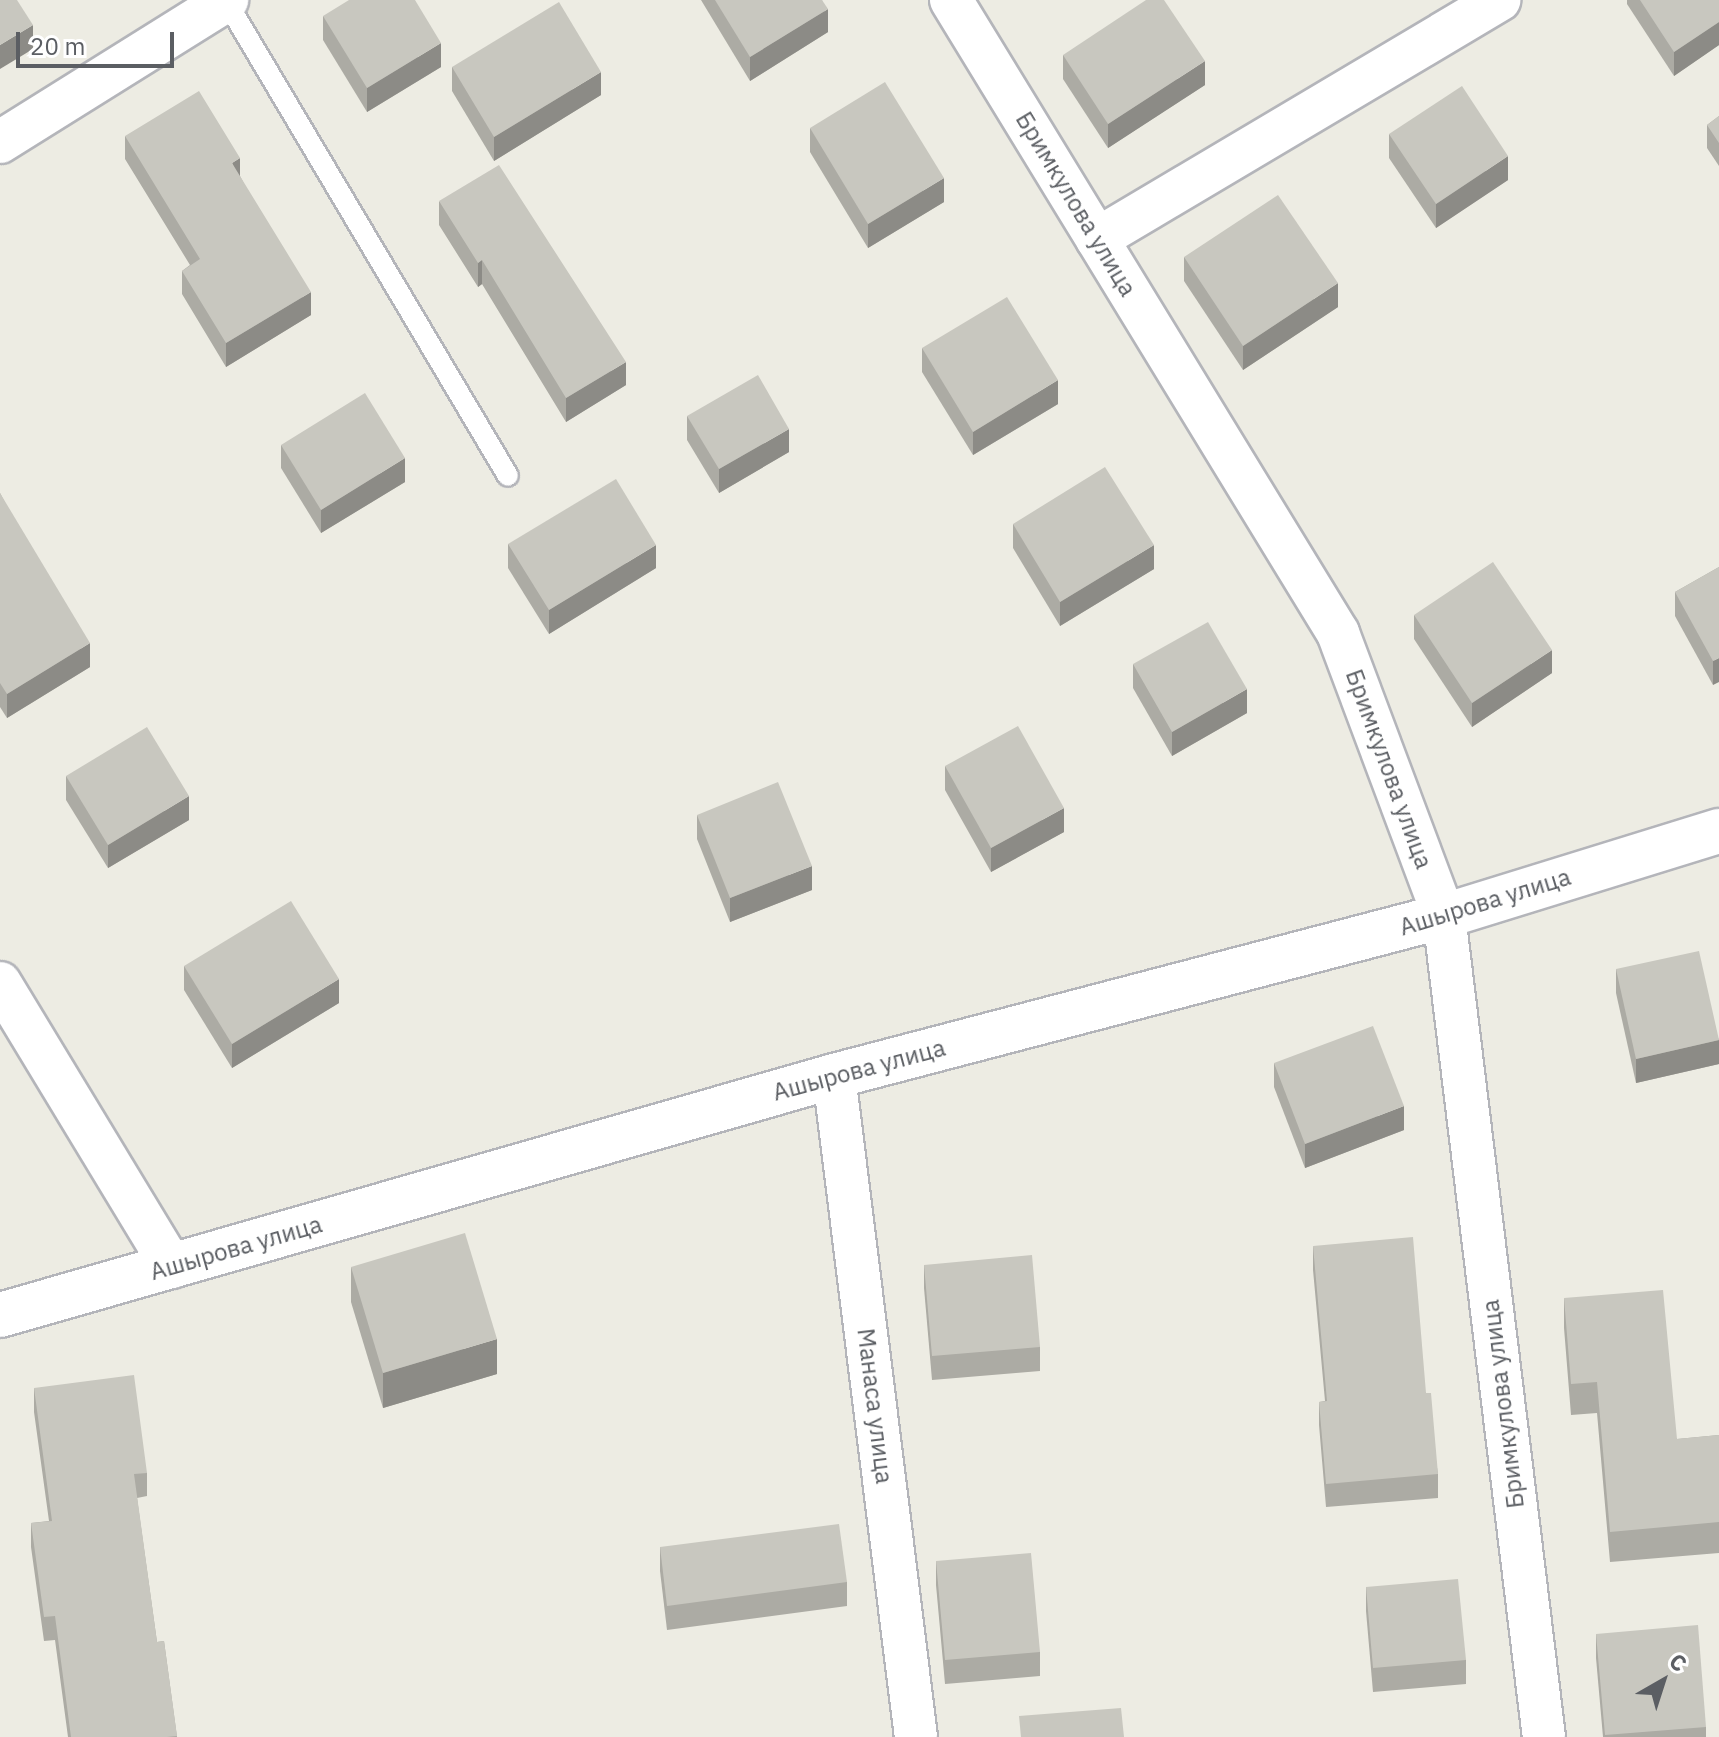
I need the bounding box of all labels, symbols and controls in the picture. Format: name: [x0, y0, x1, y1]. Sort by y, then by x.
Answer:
scale bar: [20, 16, 178, 66]
text: 20 m: [30, 30, 85, 62]
street label: Бримкулова улица: [1010, 107, 1142, 301]
street label: Бримкулова улица: [1340, 665, 1438, 873]
street label: Ашырова улица: [1396, 862, 1574, 942]
street label: Ашырова улица: [770, 1033, 948, 1107]
street label: Ашырова улица: [147, 1210, 325, 1286]
street label: Бримкулова улица: [1476, 1298, 1530, 1510]
street label: Манаса улица: [851, 1327, 899, 1485]
north arrow: [1623, 1641, 1703, 1721]
text: С: [1664, 1646, 1693, 1678]

